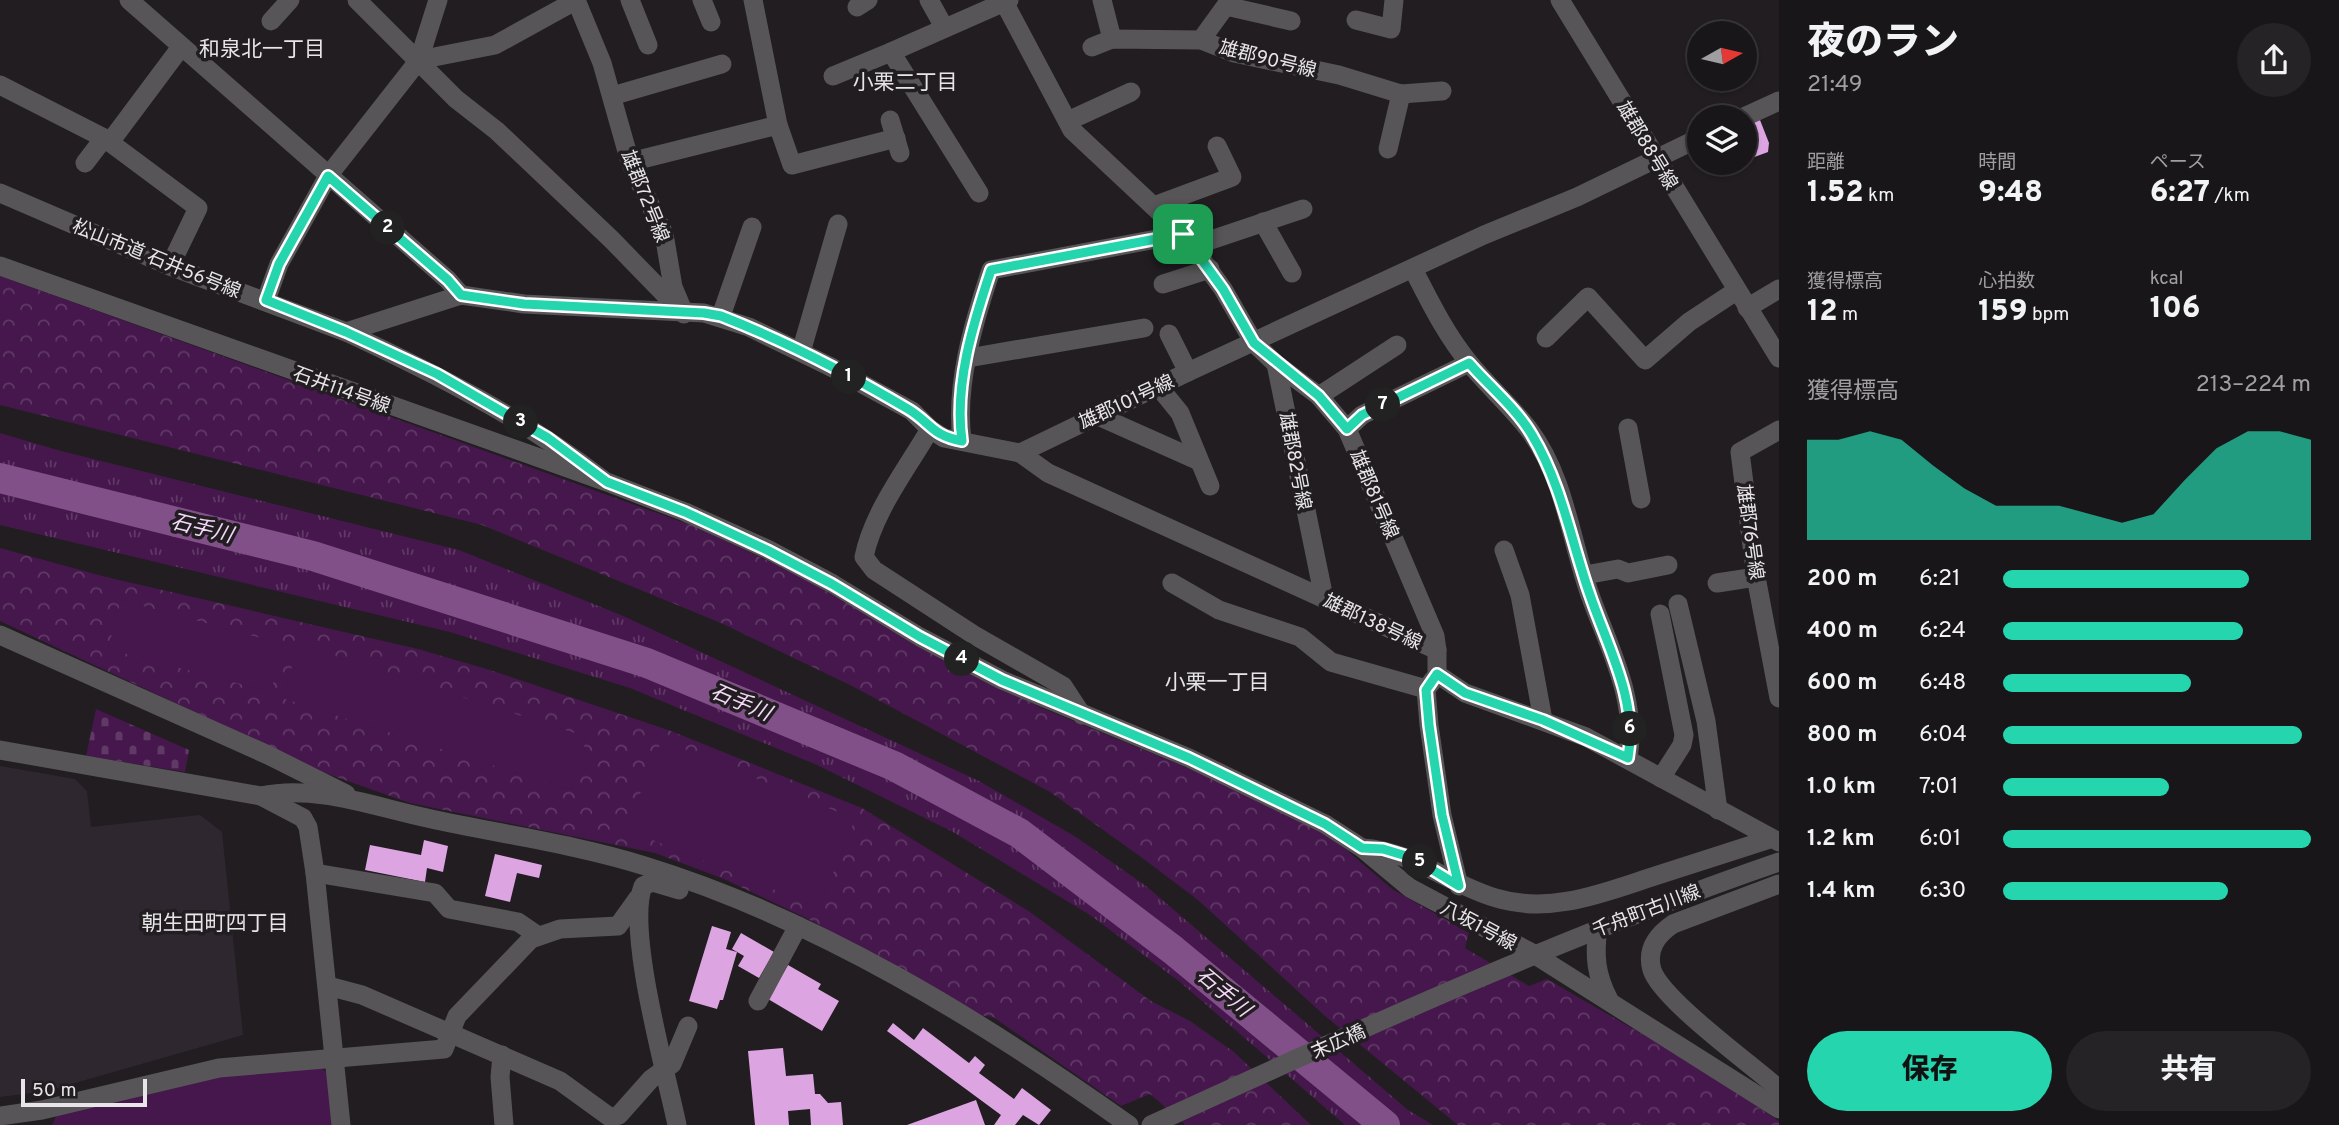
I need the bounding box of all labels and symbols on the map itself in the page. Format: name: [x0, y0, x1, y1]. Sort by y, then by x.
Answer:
north arrow: [1687, 21, 1757, 91]
street label: 雄郡90号線: [1216, 36, 1319, 84]
district label: 和泉北一丁目: [199, 37, 325, 64]
district label: 小栗二丁目: [853, 70, 958, 97]
street label: 雄郡88号線: [1610, 97, 1682, 195]
street label: 雄郡72号線: [615, 147, 673, 246]
pin: [1153, 204, 1213, 264]
pin: 2: [370, 210, 406, 246]
street label: 松山市道 石井56号線: [68, 215, 244, 305]
pin: 1: [832, 360, 866, 394]
street label: 石井114号線: [289, 362, 393, 420]
street label: 雄郡101号線: [1075, 370, 1178, 435]
pin: 7: [1366, 388, 1400, 422]
pin: 3: [504, 404, 538, 440]
street label: 雄郡82号線: [1273, 411, 1315, 512]
street label: 雄郡81号線: [1344, 447, 1403, 543]
street label: 雄郡76号線: [1730, 483, 1768, 582]
water label: 石手川: [168, 509, 237, 551]
street label: 雄郡138号線: [1319, 590, 1425, 656]
pin: 4: [944, 642, 979, 676]
district label: 小栗一丁目: [1165, 670, 1270, 697]
water label: 石手川: [706, 679, 777, 729]
pin: 6: [1612, 712, 1648, 746]
pin: 5: [1402, 844, 1438, 880]
street label: 千舟町古川線: [1589, 880, 1704, 943]
street label: 八坂1号線: [1436, 897, 1520, 957]
district label: 朝生田町四丁目: [142, 911, 289, 938]
water label: 石手川: [1190, 963, 1257, 1025]
street label: 末広橋: [1308, 1020, 1370, 1065]
scale bar: [21, 1076, 147, 1108]

